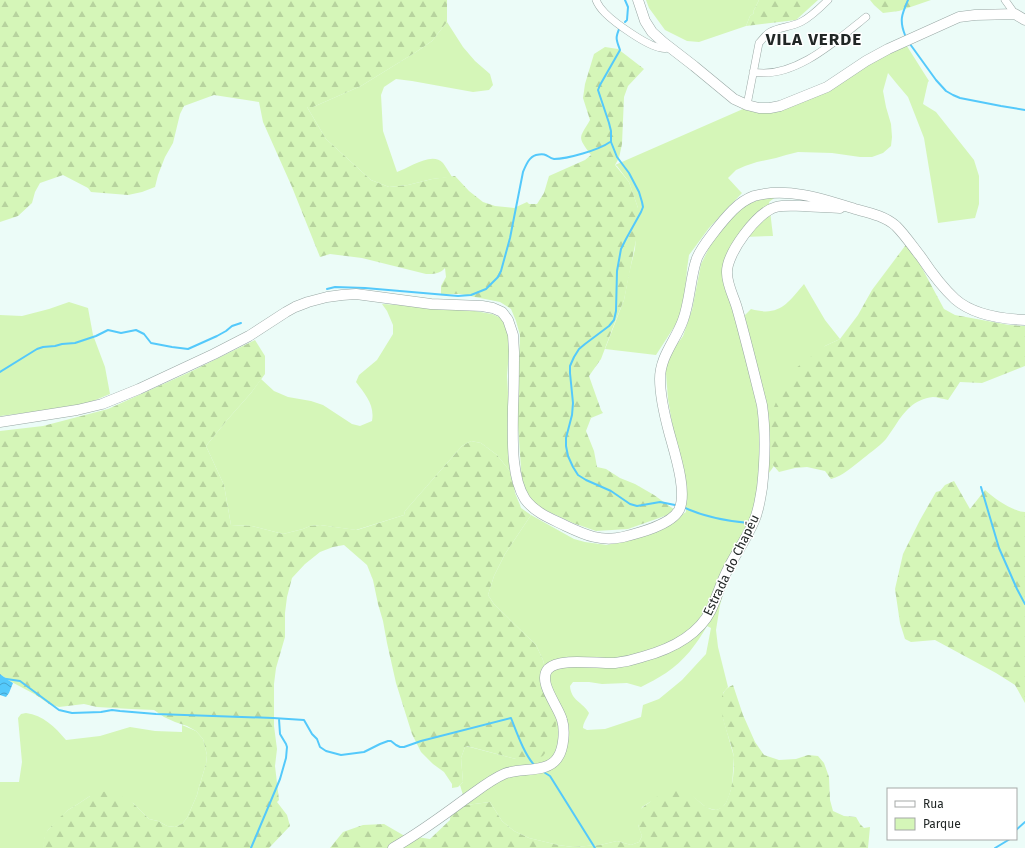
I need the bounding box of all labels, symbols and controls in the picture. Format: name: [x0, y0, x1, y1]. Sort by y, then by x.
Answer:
district label: VILA VERDE: [765, 29, 862, 50]
street label: Estrada do Chapéu: [700, 512, 762, 618]
legend: [887, 788, 1017, 840]
text: Rua: [923, 797, 944, 811]
text: Parque: [923, 817, 961, 831]

